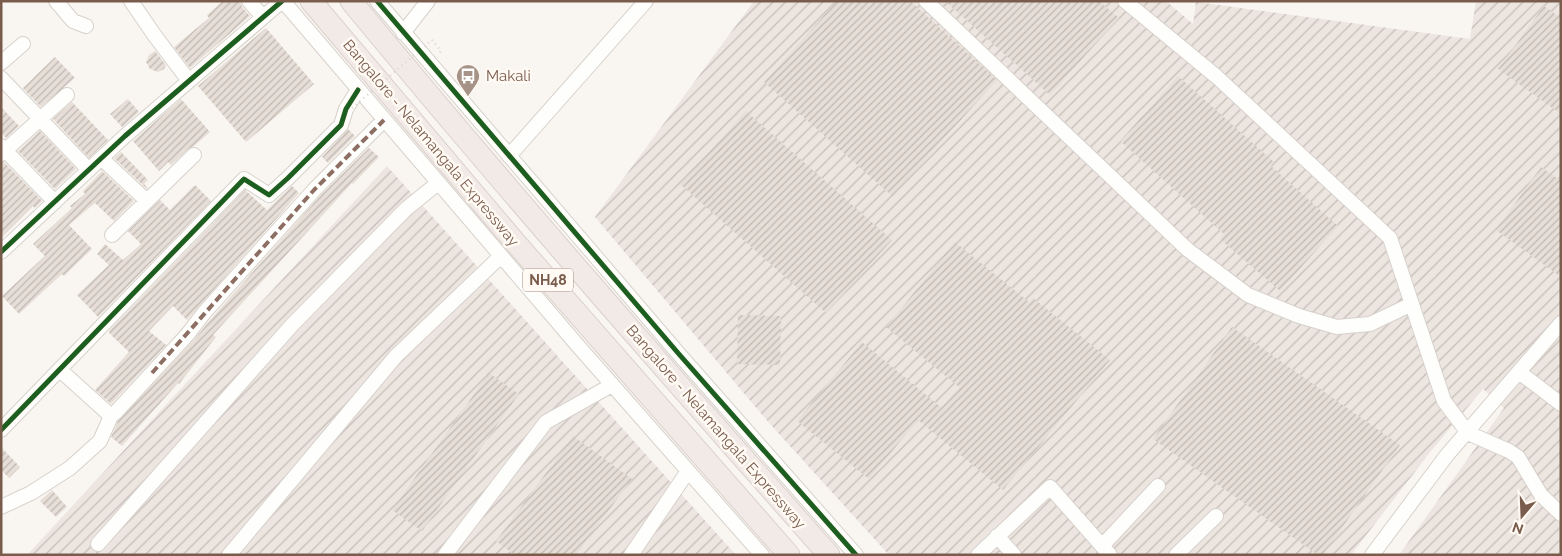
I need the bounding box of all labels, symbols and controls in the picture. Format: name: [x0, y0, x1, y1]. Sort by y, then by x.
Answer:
street label: Bangalore - Nelamangala Expressway: [339, 36, 523, 250]
bus stop icon: Makali: [455, 63, 481, 97]
place label: Makali: [486, 67, 531, 85]
road number: NH48: [523, 268, 573, 292]
street label: Bangalore - Nelamangala Expressway: [623, 321, 809, 533]
north arrow: [1497, 491, 1547, 541]
text: N: [1510, 519, 1525, 538]

